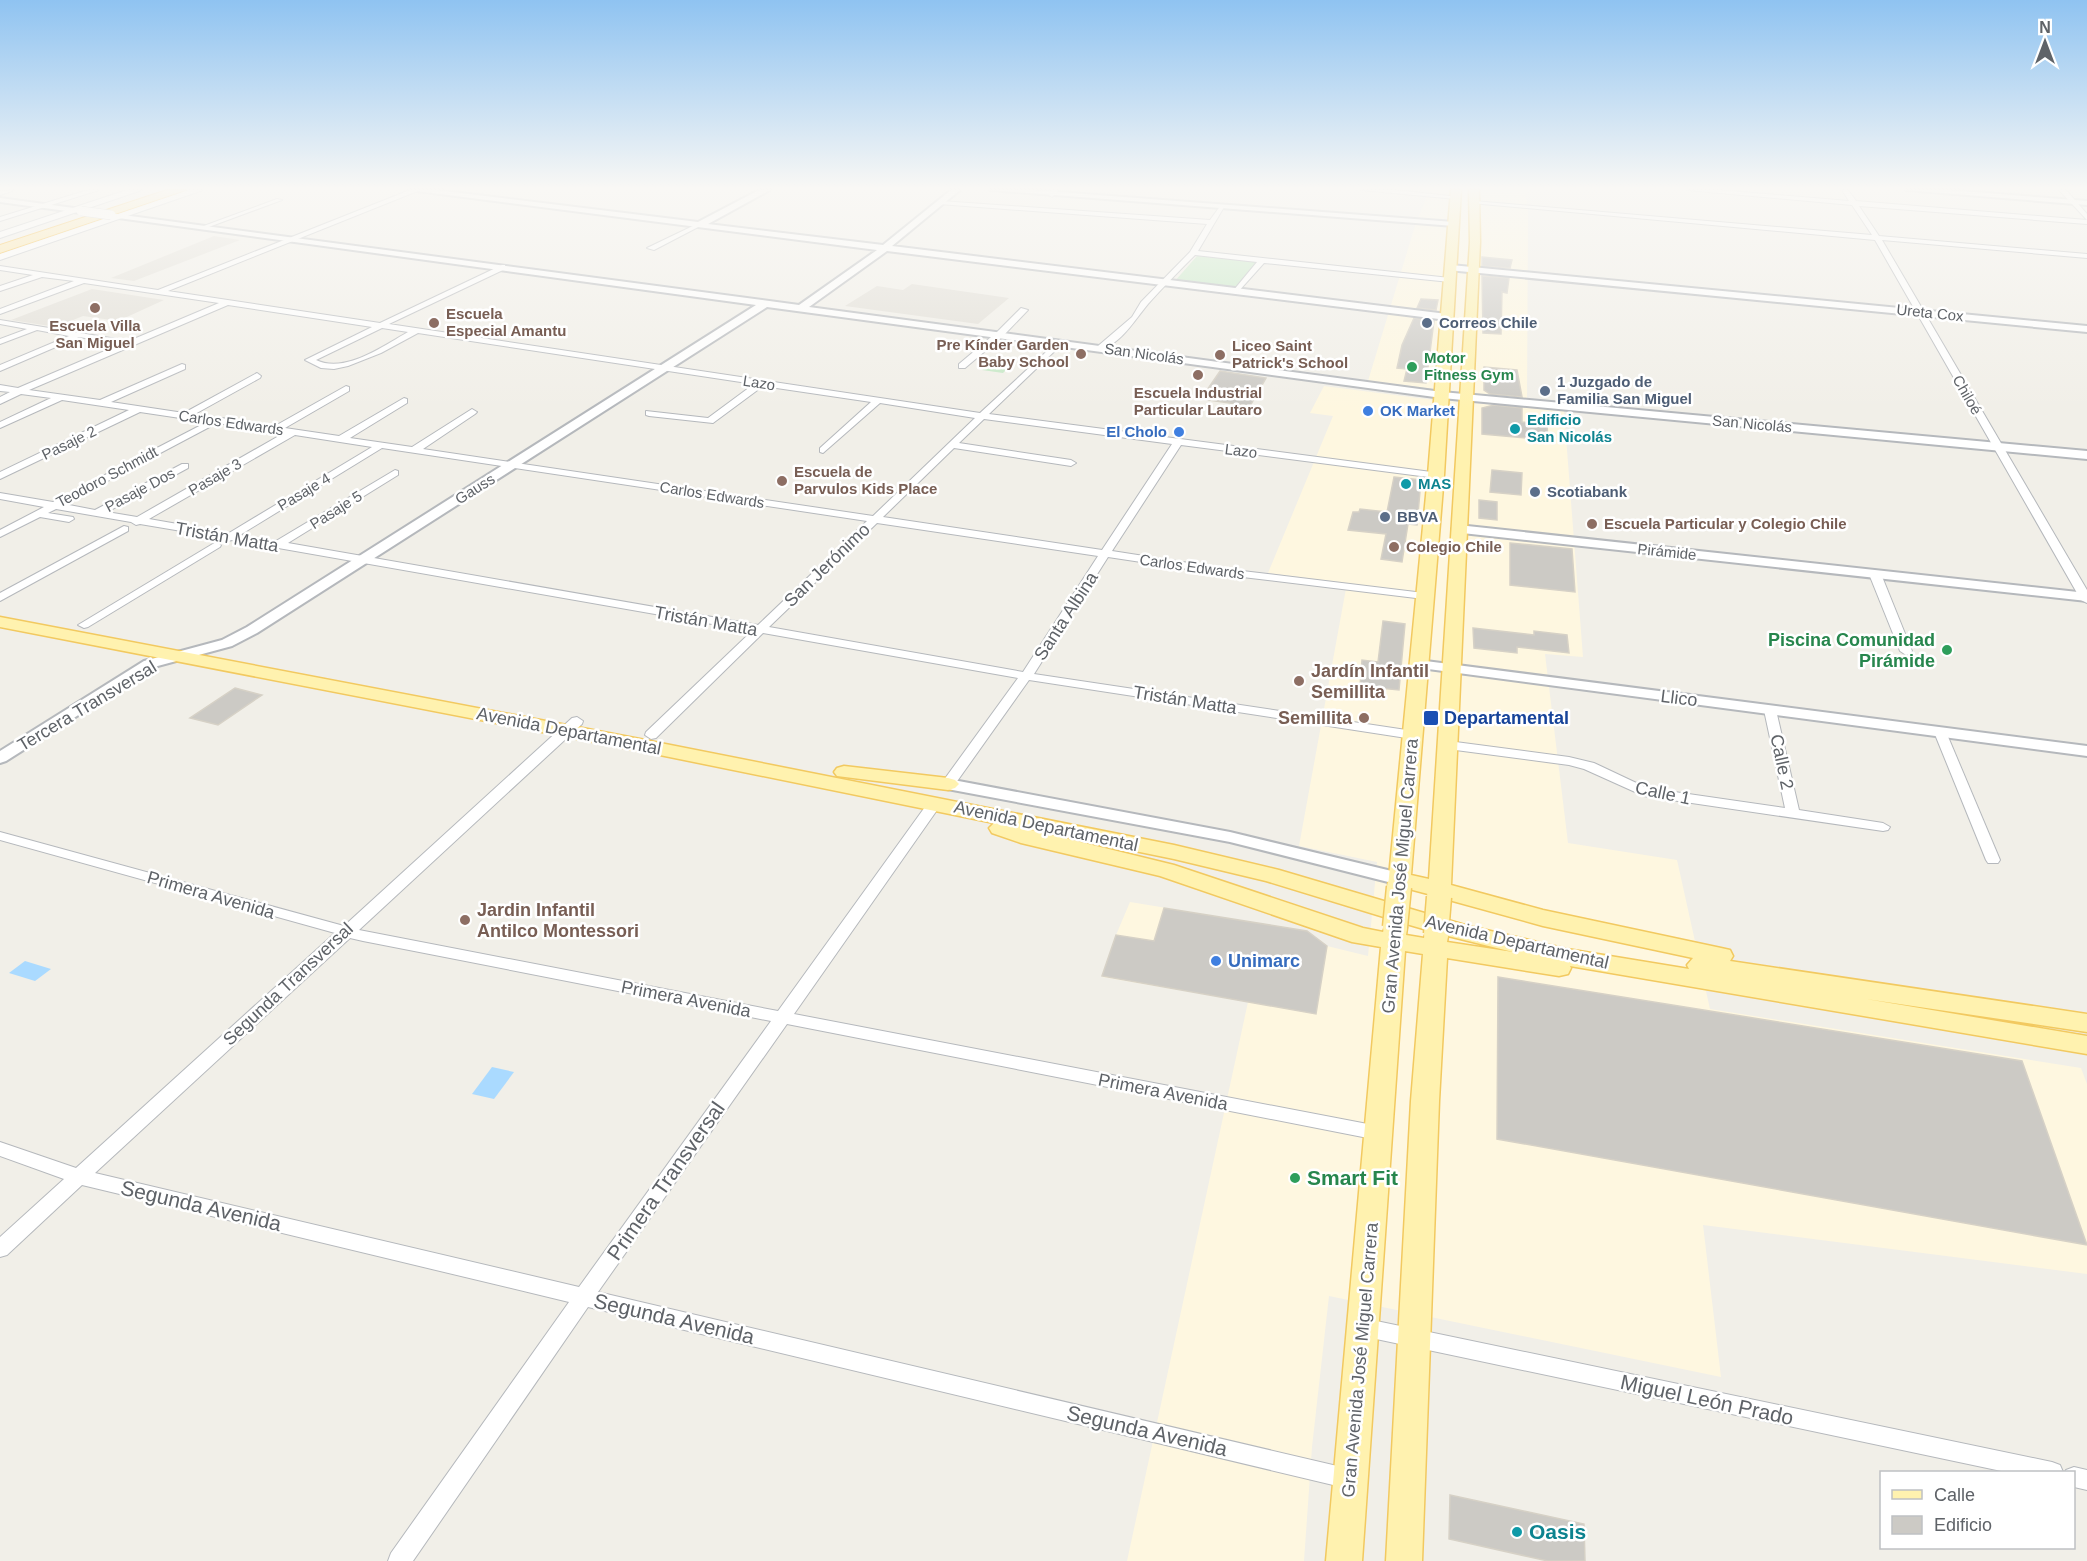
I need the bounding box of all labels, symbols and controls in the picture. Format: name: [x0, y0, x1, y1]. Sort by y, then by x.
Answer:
north arrow: [2015, 12, 2075, 72]
text: N: [2039, 19, 2051, 36]
marker: Escuela Villa San Miguel: [88, 301, 102, 315]
street label: Ureta Cox: [1896, 301, 1965, 325]
place label: Escuela Especial Amantu: [446, 305, 566, 339]
place label: Correos Chile: [1439, 314, 1537, 331]
marker: Escuela Especial Amantu: [427, 316, 441, 330]
marker: Correos Chile: [1420, 316, 1434, 330]
place label: Escuela Villa San Miguel: [49, 317, 141, 351]
place label: Pre Kínder Garden Baby School: [936, 336, 1069, 370]
place label: Liceo Saint Patrick's School: [1232, 337, 1348, 371]
street label: San Nicolás: [1103, 340, 1185, 367]
marker: Pre Kínder Garden Baby School: [1074, 347, 1088, 361]
marker: Liceo Saint Patrick's School: [1213, 348, 1227, 362]
place label: Motor Fitness Gym: [1424, 349, 1514, 383]
marker: Motor Fitness Gym: [1405, 360, 1419, 374]
marker: Escuela Industrial Particular Lautaro: [1191, 368, 1205, 382]
street label: Lazo: [742, 372, 776, 393]
street label: Chiloé: [1949, 372, 1985, 417]
place label: 1 Juzgado de Familia San Miguel: [1557, 373, 1692, 407]
place label: Escuela Industrial Particular Lautaro: [1134, 384, 1262, 418]
marker: 1 Juzgado de Familia San Miguel: [1538, 384, 1552, 398]
place label: OK Market: [1380, 402, 1455, 419]
marker: OK Market: [1361, 404, 1375, 418]
street label: Carlos Edwards: [177, 407, 285, 438]
place label: Edificio San Nicolás: [1527, 411, 1612, 445]
street label: San Nicolás: [1711, 412, 1793, 435]
street label: Pasaje 2: [39, 422, 99, 463]
marker: Edificio San Nicolás: [1508, 422, 1522, 436]
place label: El Cholo: [1106, 423, 1167, 440]
marker: El Cholo: [1172, 425, 1186, 439]
street label: Lazo: [1224, 440, 1258, 461]
street label: Teodoro Schmidt: [53, 442, 161, 510]
street label: Pasaje 3: [185, 455, 244, 499]
place label: Escuela de Parvulos Kids Place: [794, 463, 937, 497]
street label: Pasaje Dos: [102, 464, 178, 515]
street label: Pasaje 4: [274, 469, 333, 514]
street label: Gauss: [452, 470, 498, 507]
marker: Escuela de Parvulos Kids Place: [775, 474, 789, 488]
place label: MAS: [1418, 475, 1451, 492]
marker: MAS: [1399, 477, 1413, 491]
street label: Carlos Edwards: [658, 478, 766, 511]
place label: Scotiabank: [1547, 483, 1628, 500]
marker: Scotiabank: [1528, 485, 1542, 499]
street label: Pasaje 5: [306, 487, 365, 532]
place label: BBVA: [1397, 508, 1439, 525]
marker: BBVA: [1378, 510, 1392, 524]
place label: Escuela Particular y Colegio Chile: [1604, 515, 1847, 532]
marker: Escuela Particular y Colegio Chile: [1585, 517, 1599, 531]
street label: Tristán Matta: [174, 518, 281, 556]
street label: San Jerónimo: [780, 519, 874, 611]
place label: Colegio Chile: [1406, 538, 1502, 555]
marker: Colegio Chile: [1387, 540, 1401, 554]
street label: Pirámide: [1637, 540, 1697, 563]
street label: Carlos Edwards: [1138, 551, 1246, 582]
street label: Santa Albina: [1030, 567, 1102, 664]
street label: Tristán Matta: [653, 602, 760, 640]
place label: Piscina Comunidad Pirámide: [1768, 630, 1935, 671]
marker: Piscina Comunidad Pirámide: [1940, 643, 1954, 657]
street label: Tercera Transversal: [14, 657, 160, 755]
place label: Jardín Infantil Semillita: [1311, 661, 1429, 702]
marker: Jardín Infantil Semillita: [1292, 674, 1306, 688]
street label: Tristán Matta: [1132, 682, 1239, 718]
street label: Llico: [1659, 686, 1699, 710]
street label: Avenida Departamental: [475, 703, 663, 759]
place label: Semillita: [1278, 708, 1353, 728]
place label: Departamental: [1444, 708, 1569, 728]
marker: Departamental: [1422, 709, 1440, 727]
marker: Semillita: [1357, 711, 1371, 725]
street label: Calle 2: [1766, 733, 1798, 791]
street label: Gran Avenida José Miguel Carrera: [1378, 737, 1422, 1014]
street label: Calle 1: [1634, 777, 1692, 809]
street label: Avenida Departamental: [952, 797, 1140, 855]
street label: Primera Avenida: [145, 867, 278, 923]
place label: Jardin Infantil Antilco Montessori: [477, 900, 639, 941]
street label: Avenida Departamental: [1423, 911, 1611, 973]
marker: Jardin Infantil Antilco Montessori: [458, 913, 472, 927]
street label: Segunda Transversal: [219, 919, 357, 1049]
place label: Unimarc: [1228, 951, 1300, 971]
marker: Unimarc: [1209, 954, 1223, 968]
street label: Primera Avenida: [619, 977, 754, 1022]
street label: Primera Avenida: [1096, 1070, 1231, 1115]
street label: Primera Transversal: [602, 1097, 729, 1264]
place label: Smart Fit: [1307, 1166, 1398, 1189]
marker: Smart Fit: [1288, 1171, 1302, 1185]
street label: Segunda Avenida: [118, 1176, 284, 1235]
street label: Gran Avenida José Miguel Carrera: [1338, 1221, 1382, 1498]
street label: Segunda Avenida: [591, 1289, 757, 1348]
street label: Miguel León Prado: [1618, 1370, 1796, 1429]
street label: Segunda Avenida: [1064, 1401, 1230, 1460]
legend: [1880, 1471, 2075, 1549]
text: Calle: [1934, 1485, 1975, 1505]
text: Edificio: [1934, 1515, 1992, 1535]
place label: Oasis: [1529, 1520, 1586, 1543]
marker: Oasis: [1510, 1525, 1524, 1539]

